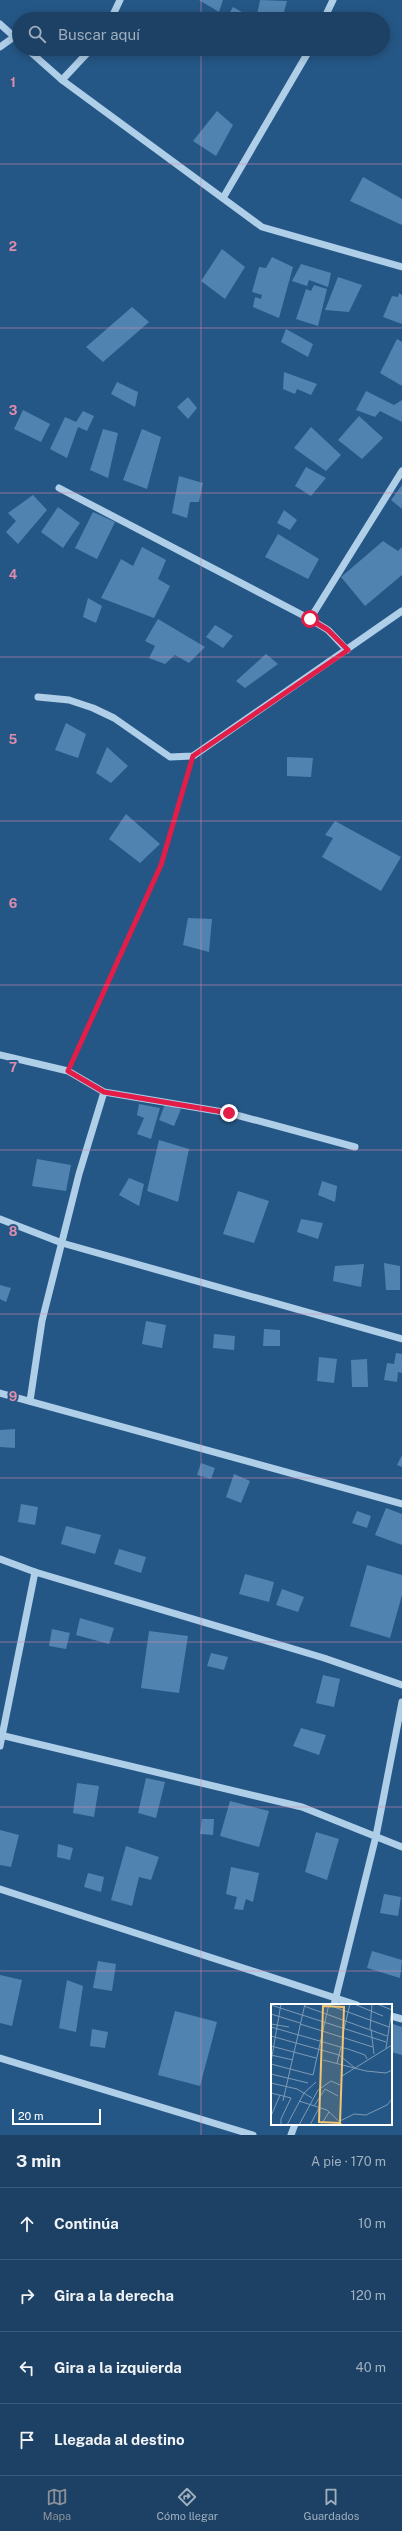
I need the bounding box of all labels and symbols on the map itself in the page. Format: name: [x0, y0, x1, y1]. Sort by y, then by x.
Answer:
text: 1: [10, 75, 16, 90]
text: 2: [9, 239, 17, 254]
text: 3: [9, 403, 18, 418]
text: 4: [9, 567, 18, 582]
route start: [301, 610, 319, 628]
text: 5: [9, 732, 18, 747]
text: 6: [9, 896, 18, 911]
text: 7: [9, 1060, 17, 1075]
route end: [220, 1104, 238, 1122]
text: 8: [9, 1224, 18, 1239]
text: 9: [9, 1389, 17, 1404]
inset map: [271, 2004, 392, 2125]
scale bar: [12, 2107, 101, 2126]

